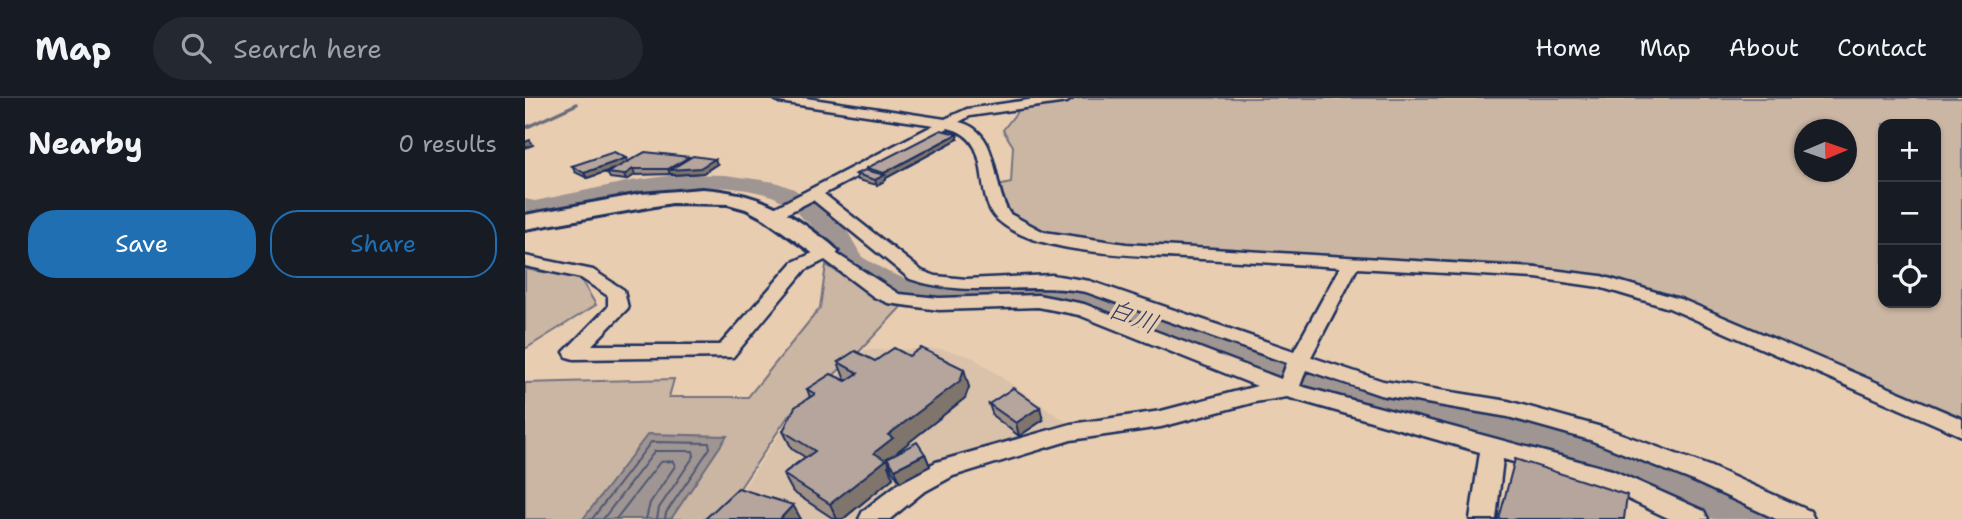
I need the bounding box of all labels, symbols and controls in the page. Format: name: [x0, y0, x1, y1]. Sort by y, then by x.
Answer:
search box: [153, 17, 643, 80]
text: Map: [35, 26, 111, 71]
icon: search: [177, 29, 215, 67]
text: Search here: [233, 31, 382, 66]
text: Home: [1535, 32, 1601, 64]
text: Map: [1639, 32, 1691, 64]
text: About: [1729, 32, 1799, 64]
text: Contact: [1837, 32, 1927, 64]
north arrow: [1794, 119, 1857, 182]
map controls: [1878, 119, 1941, 308]
button: +: [1878, 119, 1941, 182]
text: Nearby: [28, 123, 143, 164]
text: 0 results: [398, 129, 497, 159]
button: −: [1878, 182, 1941, 245]
button: Save: [28, 210, 256, 278]
button: Share: [270, 210, 497, 278]
button: locate: [1878, 245, 1941, 308]
water label: 白川: [1103, 290, 1164, 341]

